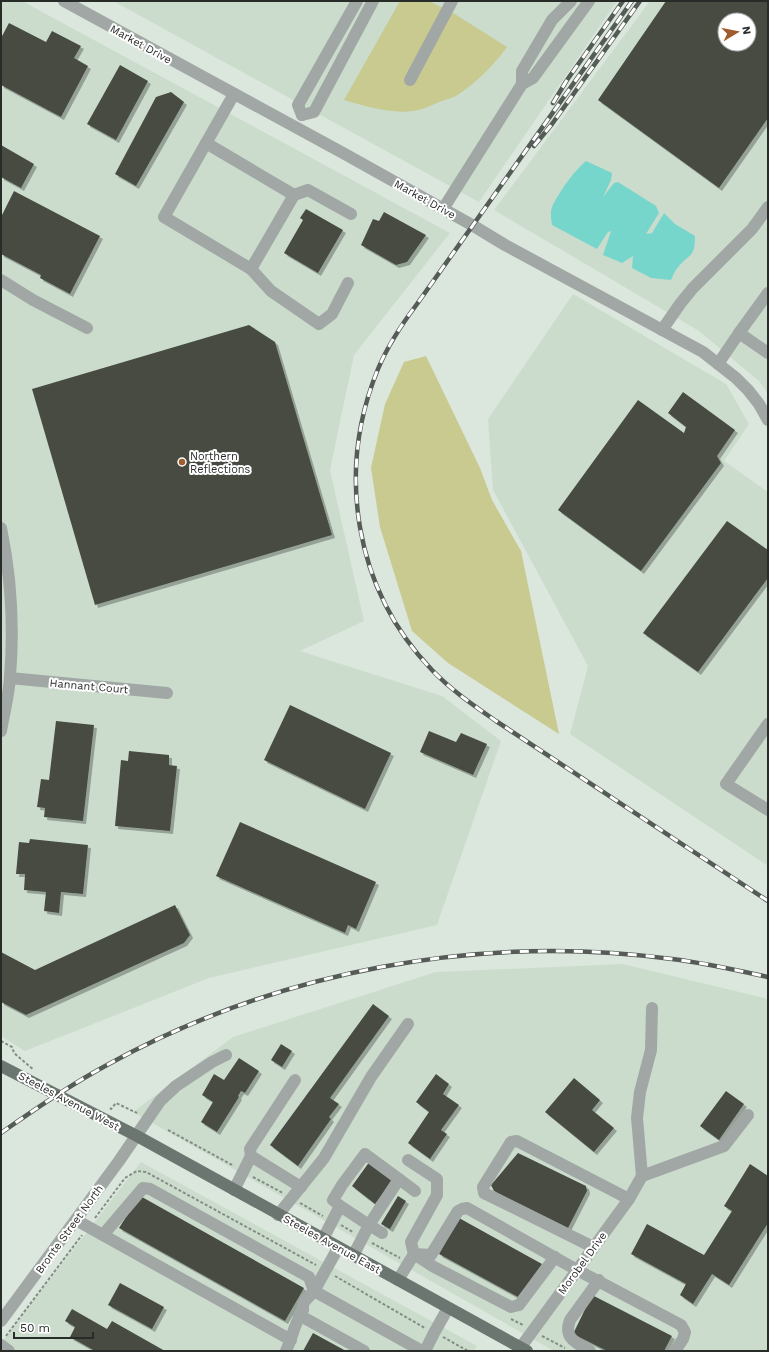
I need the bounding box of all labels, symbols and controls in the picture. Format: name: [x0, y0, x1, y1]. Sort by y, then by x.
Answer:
north arrow: [717, 12, 757, 52]
street label: Market Drive: [108, 22, 174, 67]
text: N: [739, 25, 753, 35]
street label: Market Drive: [392, 177, 458, 222]
place label: Northern Reflections: [190, 450, 251, 476]
marker: Northern Reflections: [177, 457, 187, 467]
street label: Hannant Court: [49, 677, 129, 696]
street label: Steeles Avenue West: [16, 1069, 122, 1134]
street label: Bronte Street North: [33, 1182, 106, 1276]
street label: Steeles Avenue East: [281, 1212, 383, 1277]
street label: Morobel Drive: [555, 1229, 609, 1297]
scale bar: [14, 1314, 93, 1340]
text: 50 m: [20, 1321, 50, 1335]

